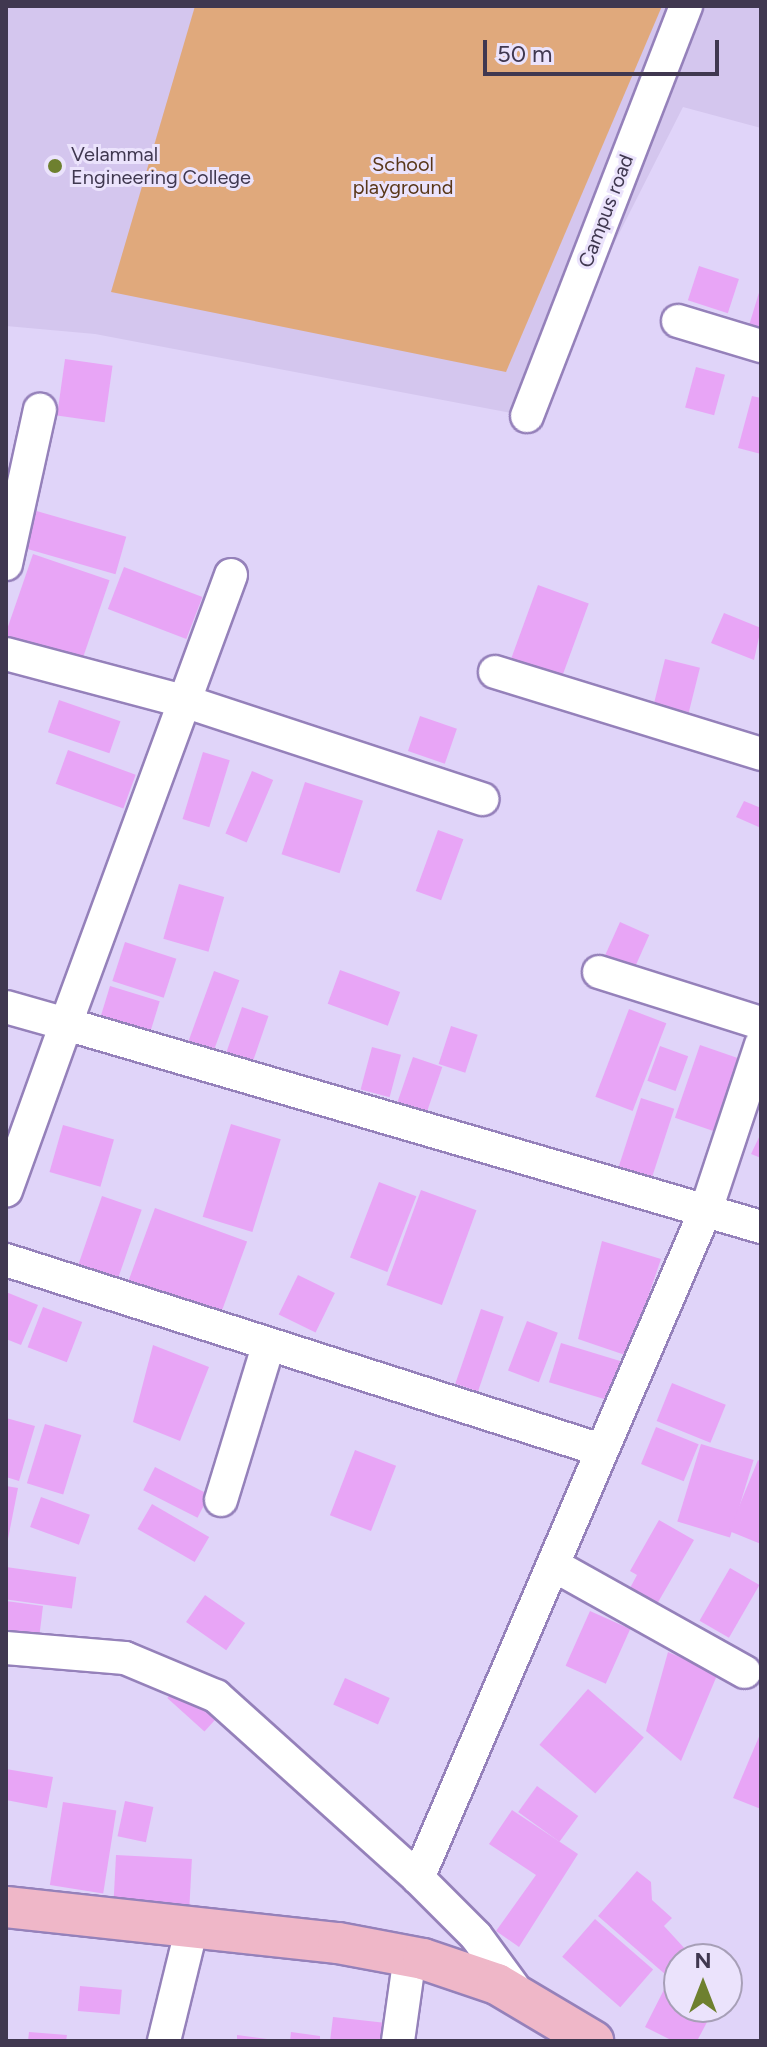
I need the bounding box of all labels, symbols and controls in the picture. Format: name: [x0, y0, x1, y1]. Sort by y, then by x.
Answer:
scale bar: [487, 24, 723, 74]
text: 50 m: [497, 39, 553, 68]
place label: Velammal Engineering College: [71, 142, 251, 189]
street label: Campus road: [573, 151, 639, 271]
park label: School playground: [353, 153, 453, 200]
marker: Velammal Engineering College: [46, 157, 64, 175]
north arrow: [663, 1943, 743, 2023]
text: N: [694, 1947, 712, 1974]

